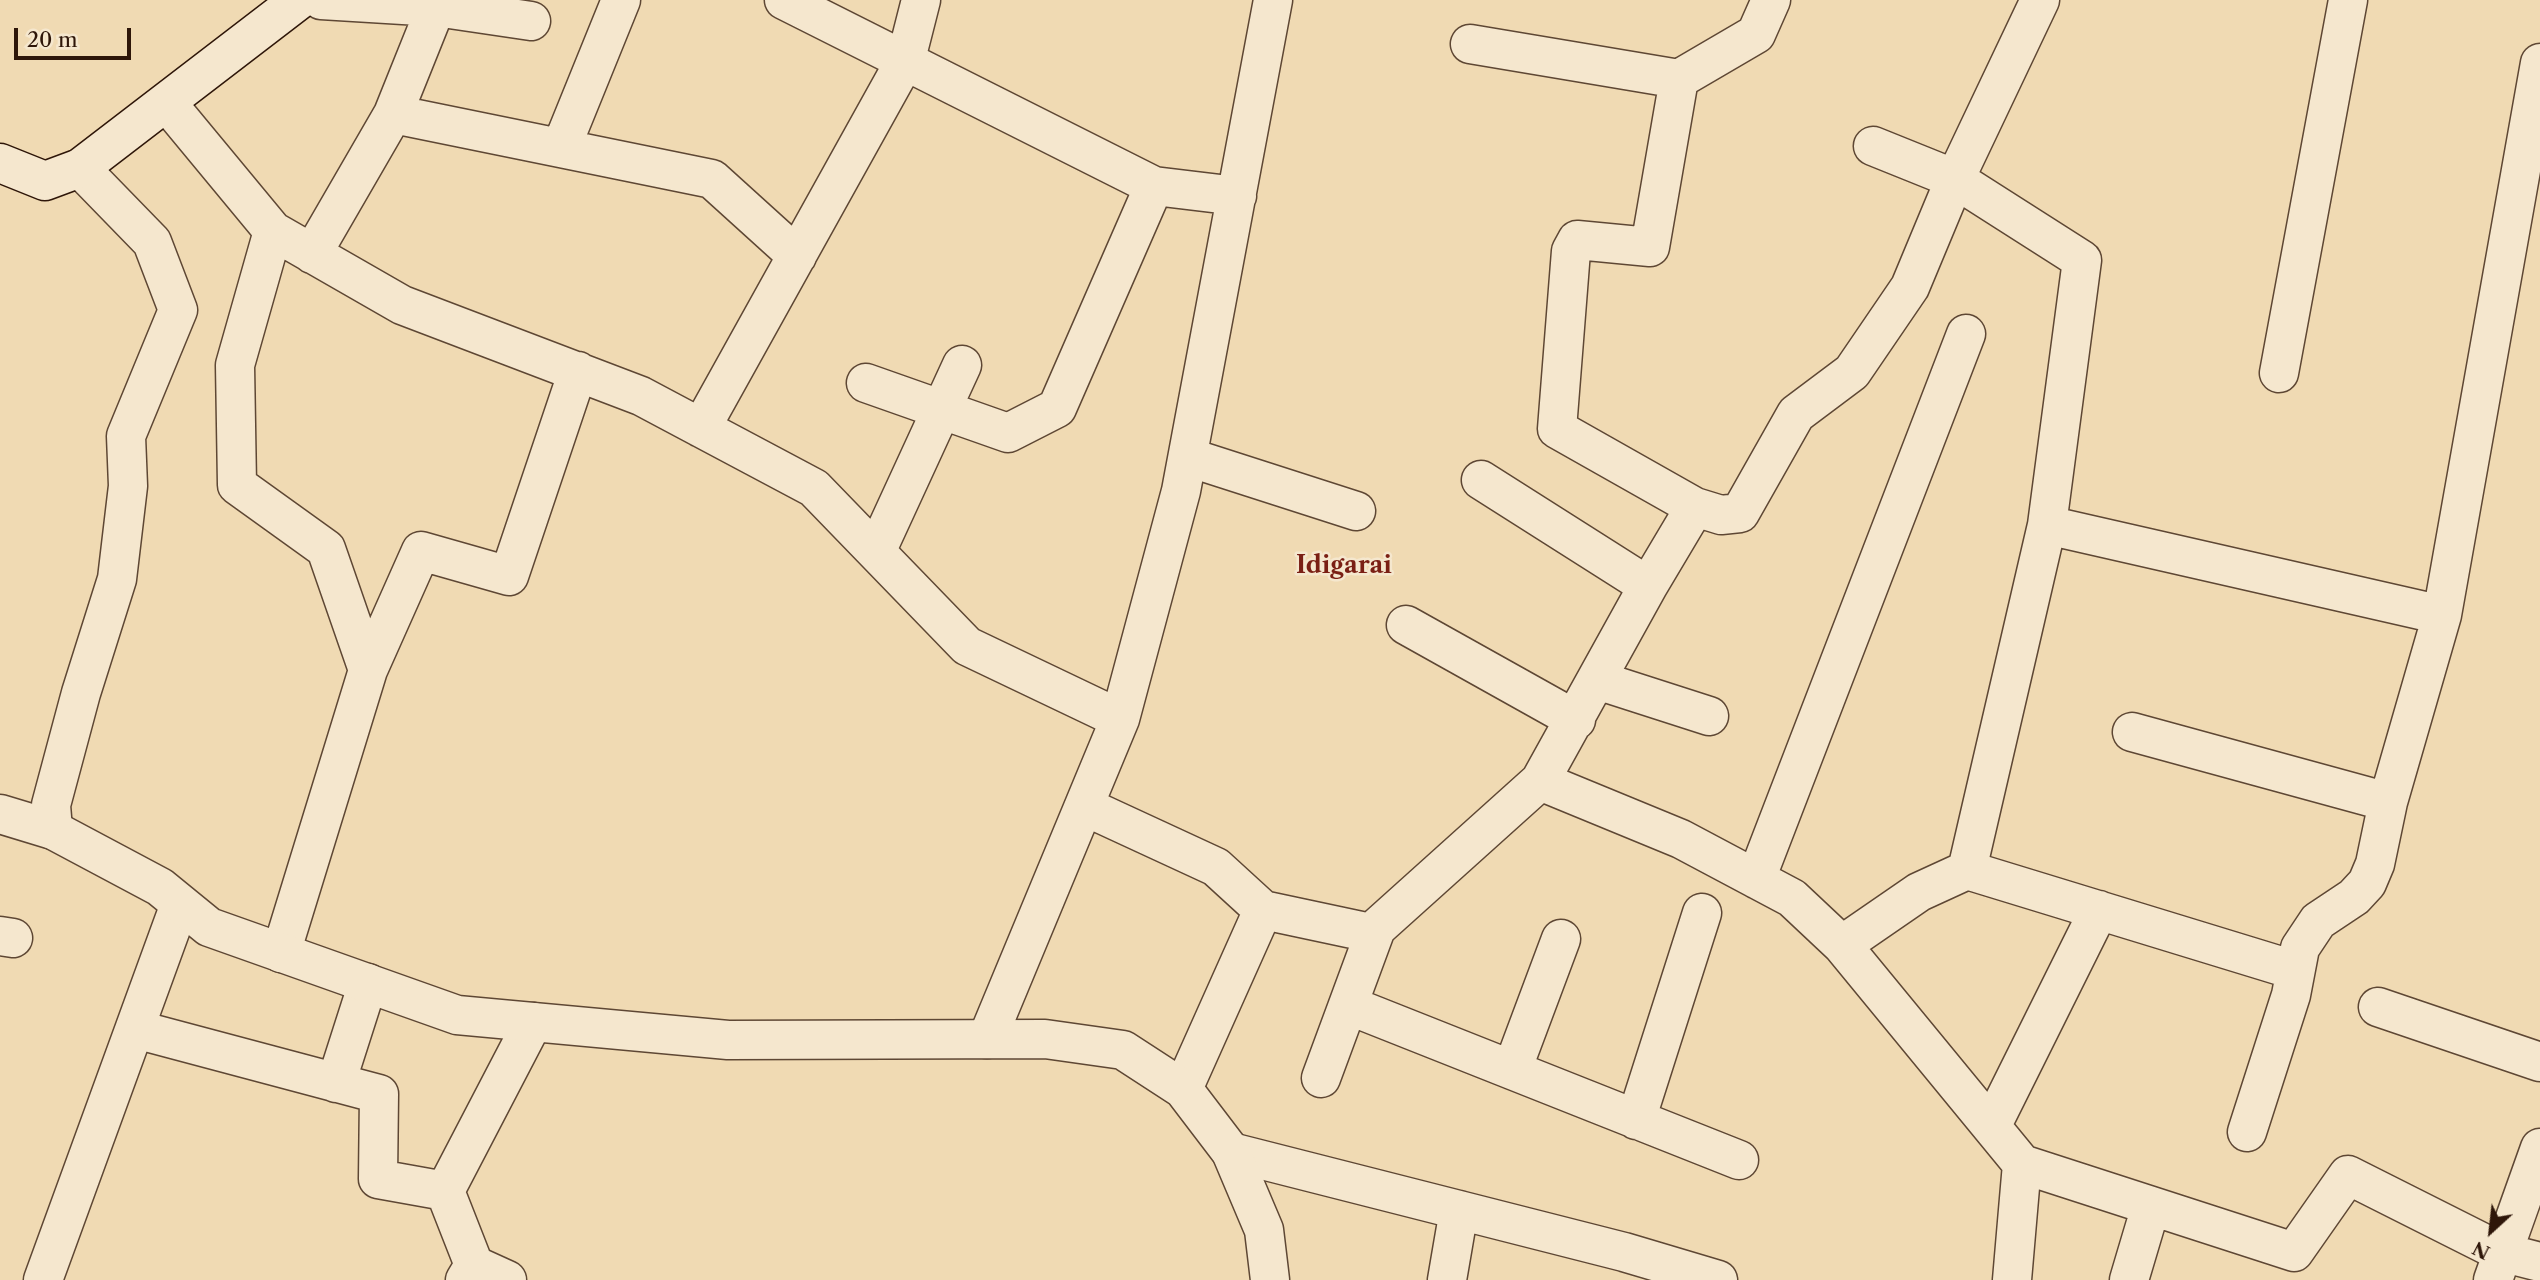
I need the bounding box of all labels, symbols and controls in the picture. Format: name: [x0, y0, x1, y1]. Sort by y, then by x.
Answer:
scale bar: [18, 14, 135, 58]
text: 20 m: [27, 27, 78, 52]
district label: Idigarai: [1296, 552, 1392, 580]
north arrow: [2456, 1196, 2526, 1266]
text: N: [2469, 1236, 2494, 1264]

